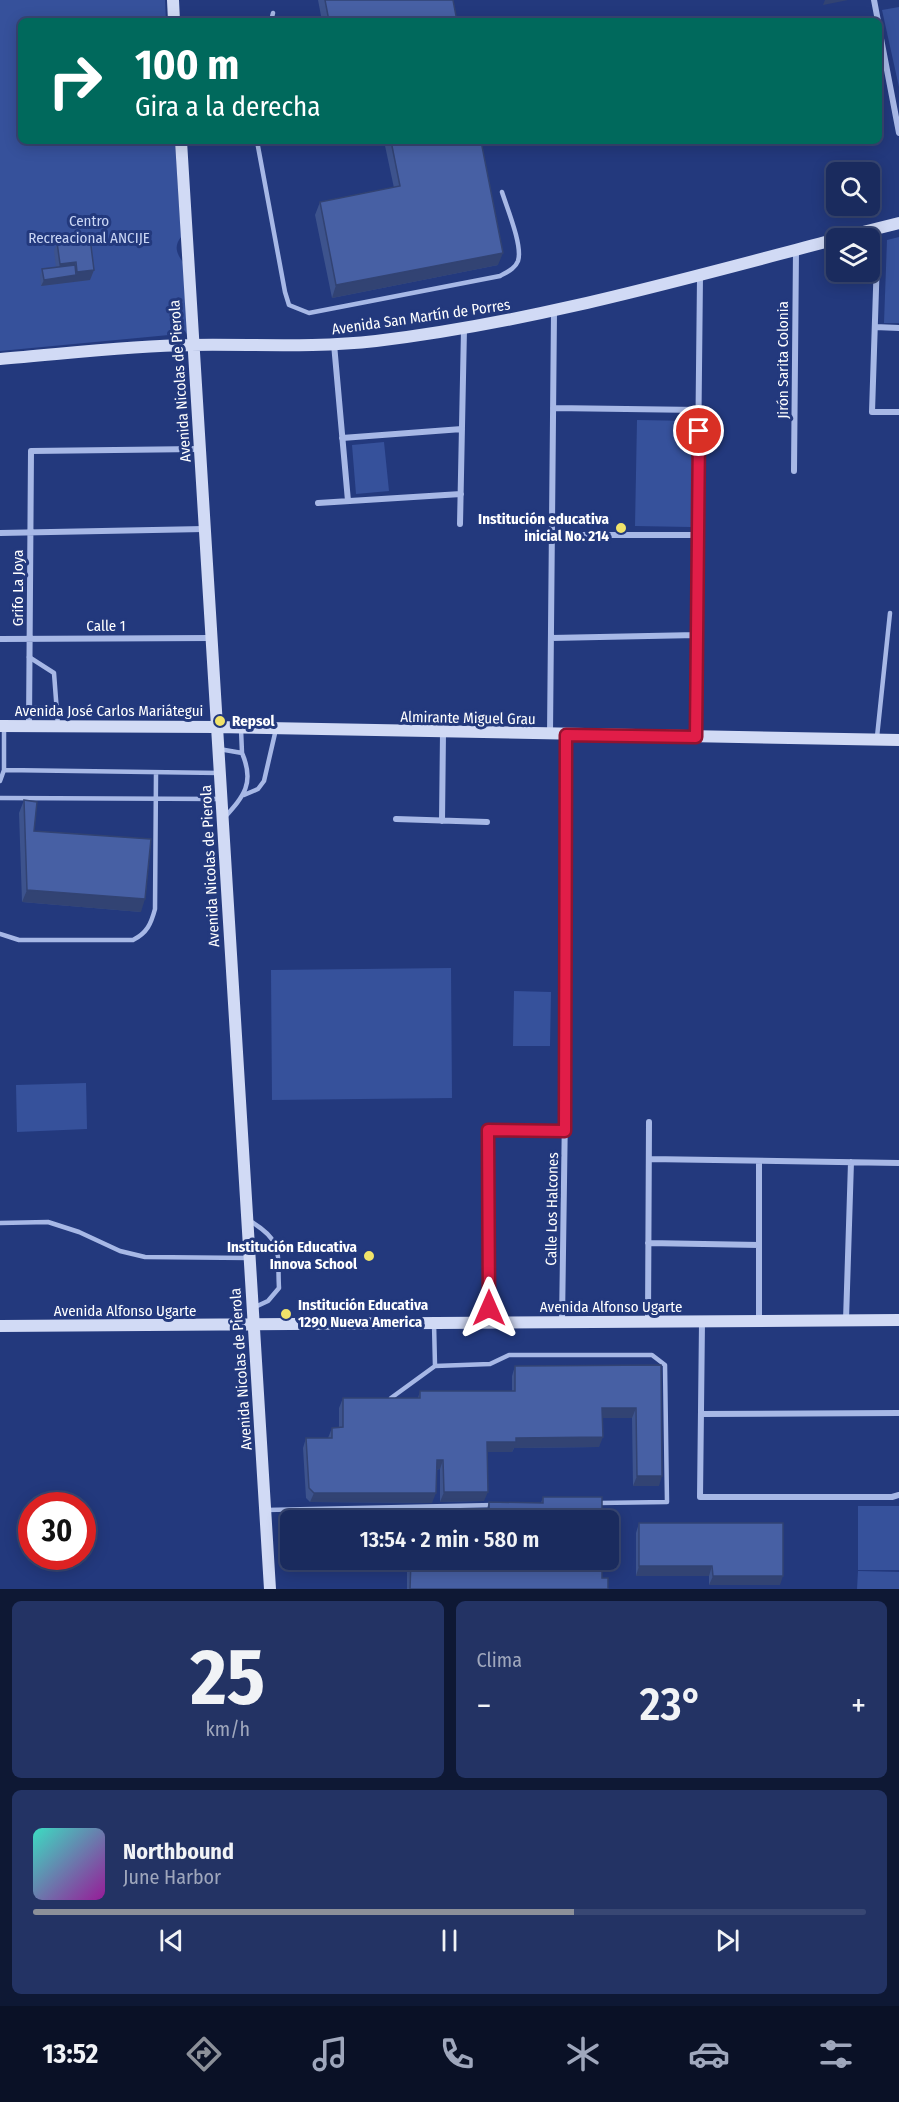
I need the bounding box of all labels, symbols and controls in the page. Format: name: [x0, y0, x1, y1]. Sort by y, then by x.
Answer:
text: 100 m: [135, 40, 239, 90]
icon: right: [36, 42, 114, 120]
text: Gira a la derecha: [135, 91, 320, 123]
map controls: [826, 162, 880, 282]
button: search: [826, 162, 880, 216]
park label: Centro Recreacional ANCIJE: [28, 212, 150, 247]
button: layers: [826, 228, 880, 282]
street label: Avenida San Martín de Porres: [331, 296, 511, 338]
street label: Avenida Nicolas de Pierola: [165, 299, 195, 463]
street label: Jirón Sarita Colonia: [774, 301, 792, 419]
pin: [673, 405, 724, 456]
icon: arrive: [682, 414, 715, 447]
place label: Institución educativa inicial No. 214: [478, 510, 610, 545]
marker: Institución educativa inicial No. 214: [614, 521, 628, 535]
street label: Grifo La Joya: [9, 550, 27, 626]
street label: Calle 1: [86, 617, 126, 635]
street label: Avenida José Carlos Mariátegui: [15, 702, 203, 720]
street label: Almirante Miguel Grau: [400, 708, 536, 728]
place label: Repsol: [232, 712, 276, 730]
marker: Repsol: [213, 714, 227, 728]
street label: Avenida Nicolas de Pierola: [197, 784, 223, 948]
street label: Calle Los Halcones: [542, 1152, 562, 1266]
place label: Institución Educativa Innova School: [227, 1238, 358, 1273]
marker: Institución Educativa Innova School: [362, 1249, 376, 1263]
position arrow: [457, 1276, 521, 1340]
street label: Avenida Nicolas de Pierola: [226, 1287, 256, 1451]
place label: Institución Educativa 1290 Nueva America: [298, 1296, 429, 1331]
street label: Avenida Alfonso Ugarte: [540, 1298, 682, 1316]
street label: Avenida Alfonso Ugarte: [54, 1302, 196, 1320]
marker: Institución Educativa 1290 Nueva America: [279, 1307, 293, 1321]
speed limit sign: 30: [18, 1492, 96, 1570]
text: 13:54 · 2 min · 580 m: [360, 1526, 539, 1553]
text: 25: [191, 1631, 265, 1725]
text: Clima: [477, 1648, 522, 1672]
text: 23°: [640, 1678, 703, 1732]
text: −: [477, 1686, 491, 1726]
text: +: [851, 1686, 866, 1726]
text: km/h: [205, 1717, 250, 1741]
text: Northbound: [123, 1838, 234, 1865]
text: June Harbor: [123, 1865, 221, 1889]
icon: previous: [155, 1924, 188, 1957]
icon: pause: [433, 1924, 466, 1957]
icon: next: [711, 1924, 744, 1957]
icon: directions: [183, 2033, 225, 2075]
icon: music: [309, 2033, 351, 2075]
icon: phone: [436, 2033, 478, 2075]
icon: climate: [562, 2033, 604, 2075]
icon: car: [688, 2033, 730, 2075]
icon: filters: [815, 2033, 857, 2075]
text: 13:52: [42, 2038, 98, 2070]

